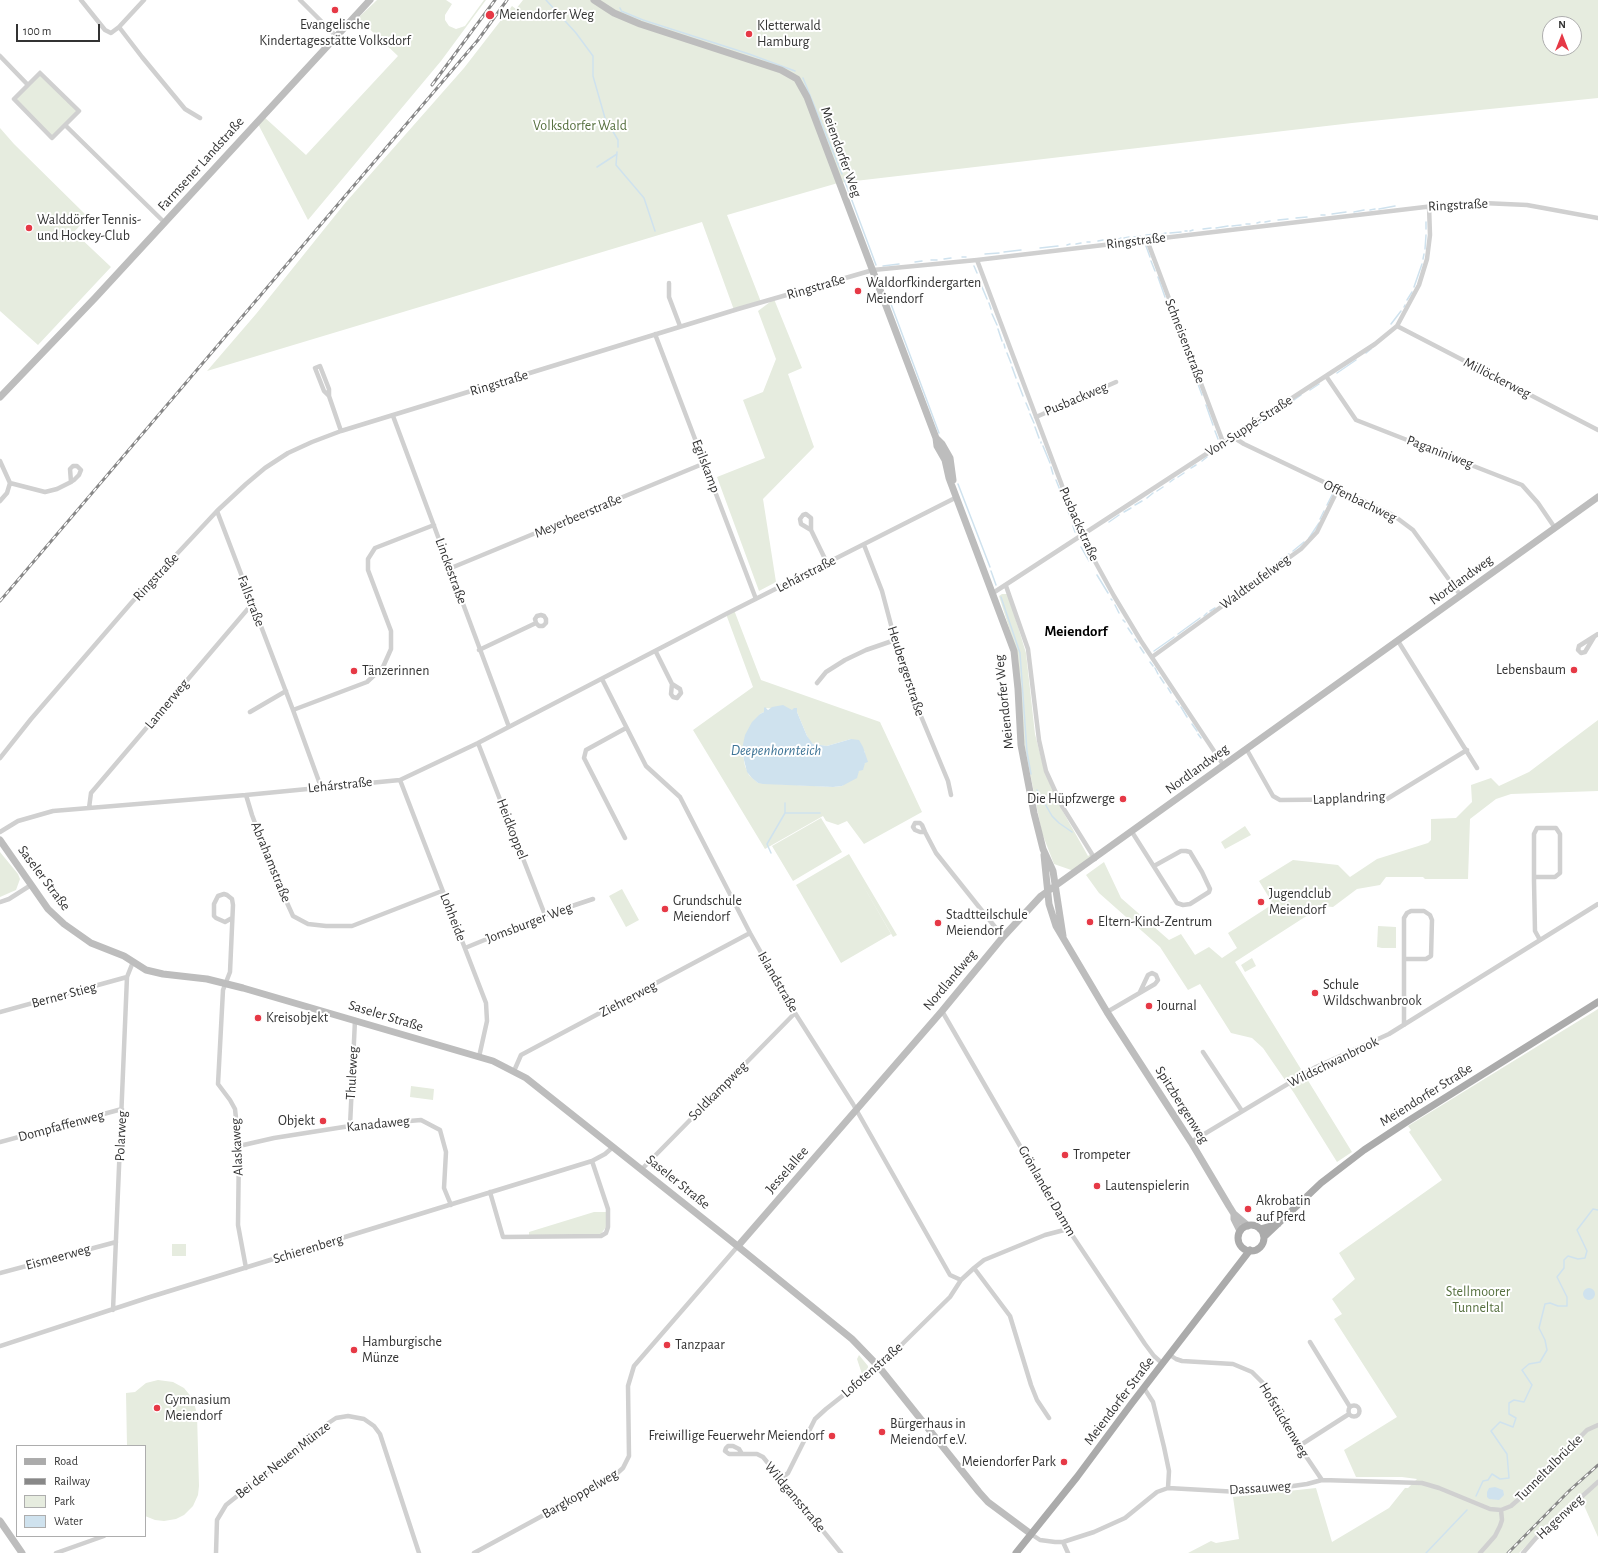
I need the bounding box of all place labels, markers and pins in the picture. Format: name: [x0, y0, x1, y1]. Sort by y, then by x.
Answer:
marker: Evangelische Kindertagesstätte Volksdorf: [330, 5, 340, 15]
place label: Meiendorfer Weg: [499, 7, 594, 23]
marker: Meiendorfer Weg: [484, 9, 496, 21]
place label: Evangelische Kindertagesstätte Volksdorf: [259, 17, 411, 50]
place label: Kletterwald Hamburg: [757, 18, 821, 50]
marker: Kletterwald Hamburg: [744, 29, 754, 39]
place label: Walddörfer Tennis- und Hockey-Club: [37, 212, 141, 244]
marker: Walddörfer Tennis- und Hockey-Club: [24, 223, 34, 233]
place label: Waldorfkindergarten Meiendorf: [866, 275, 981, 308]
marker: Waldorfkindergarten Meiendorf: [853, 286, 863, 296]
place label: Lebensbaum: [1496, 662, 1566, 678]
place label: Tänzerinnen: [362, 663, 429, 679]
marker: Lebensbaum: [1569, 665, 1579, 675]
marker: Tänzerinnen: [349, 666, 359, 676]
place label: Die Hüpfzwerge: [1027, 791, 1115, 807]
marker: Die Hüpfzwerge: [1118, 794, 1128, 804]
place label: Jugendclub Meiendorf: [1269, 886, 1331, 918]
place label: Grundschule Meiendorf: [673, 893, 742, 926]
marker: Jugendclub Meiendorf: [1256, 897, 1266, 907]
marker: Grundschule Meiendorf: [660, 904, 670, 914]
place label: Stadtteilschule Meiendorf: [946, 907, 1028, 940]
place label: Eltern-Kind-Zentrum: [1098, 914, 1212, 930]
marker: Eltern-Kind-Zentrum: [1085, 917, 1095, 927]
marker: Stadtteilschule Meiendorf: [933, 918, 943, 928]
place label: Schule Wildschwanbrook: [1323, 977, 1422, 1010]
marker: Schule Wildschwanbrook: [1310, 988, 1320, 998]
place label: Journal: [1157, 998, 1197, 1014]
marker: Journal: [1144, 1001, 1154, 1011]
place label: Kreisobjekt: [266, 1010, 328, 1026]
marker: Kreisobjekt: [253, 1013, 263, 1023]
place label: Objekt: [278, 1113, 315, 1129]
marker: Objekt: [318, 1116, 328, 1126]
place label: Trompeter: [1073, 1147, 1130, 1163]
marker: Trompeter: [1060, 1150, 1070, 1160]
place label: Lautenspielerin: [1105, 1178, 1190, 1194]
marker: Lautenspielerin: [1092, 1181, 1102, 1191]
place label: Akrobatin auf Pferd: [1256, 1193, 1311, 1226]
marker: Akrobatin auf Pferd: [1243, 1204, 1253, 1214]
place label: Hamburgische Münze: [362, 1334, 442, 1366]
place label: Tanzpaar: [675, 1337, 725, 1353]
marker: Tanzpaar: [662, 1340, 672, 1350]
marker: Hamburgische Münze: [349, 1345, 359, 1355]
place label: Gymnasium Meiendorf: [165, 1392, 231, 1424]
marker: Gymnasium Meiendorf: [152, 1403, 162, 1413]
place label: Bürgerhaus in Meiendorf e.V.: [890, 1416, 967, 1448]
marker: Bürgerhaus in Meiendorf e.V.: [877, 1427, 887, 1437]
place label: Freiwillige Feuerwehr Meiendorf: [648, 1428, 824, 1444]
marker: Freiwillige Feuerwehr Meiendorf: [827, 1431, 837, 1441]
place label: Meiendorfer Park: [962, 1454, 1056, 1470]
marker: Meiendorfer Park: [1059, 1457, 1069, 1467]

